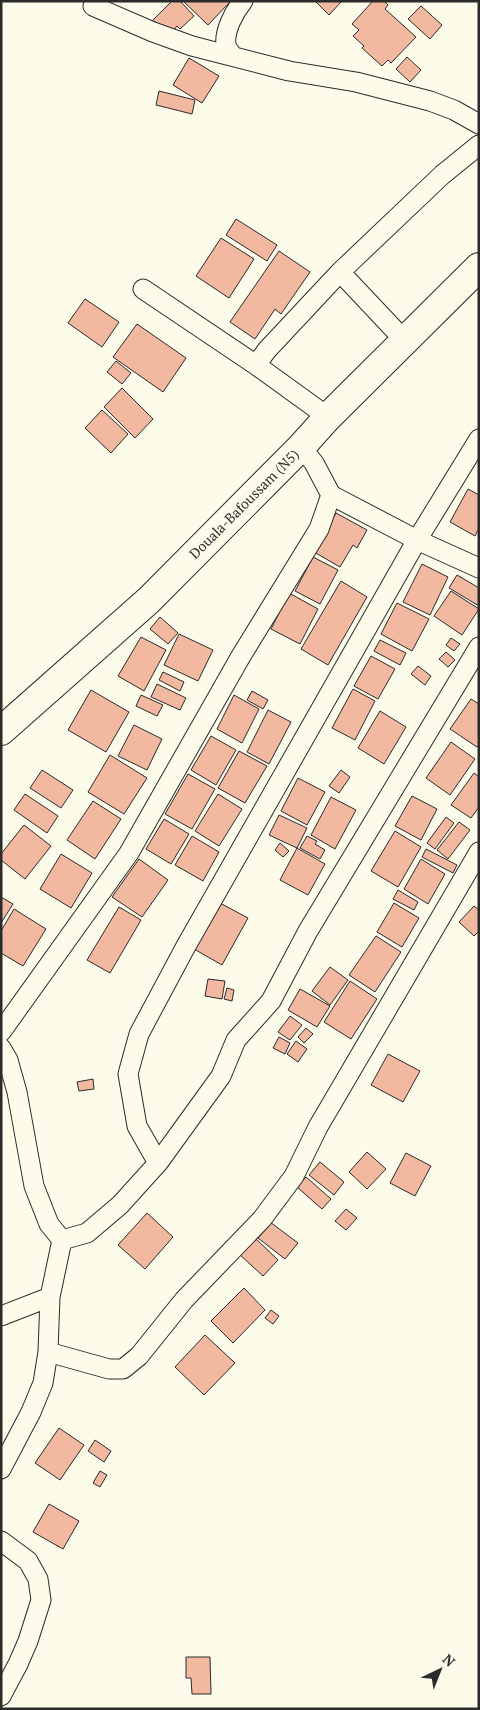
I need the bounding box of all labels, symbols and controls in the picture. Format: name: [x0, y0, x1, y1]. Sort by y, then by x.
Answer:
street label: Douala-Bafoussam (N5): [185, 445, 303, 563]
north arrow: [415, 1645, 465, 1695]
text: N: [439, 1650, 460, 1671]

